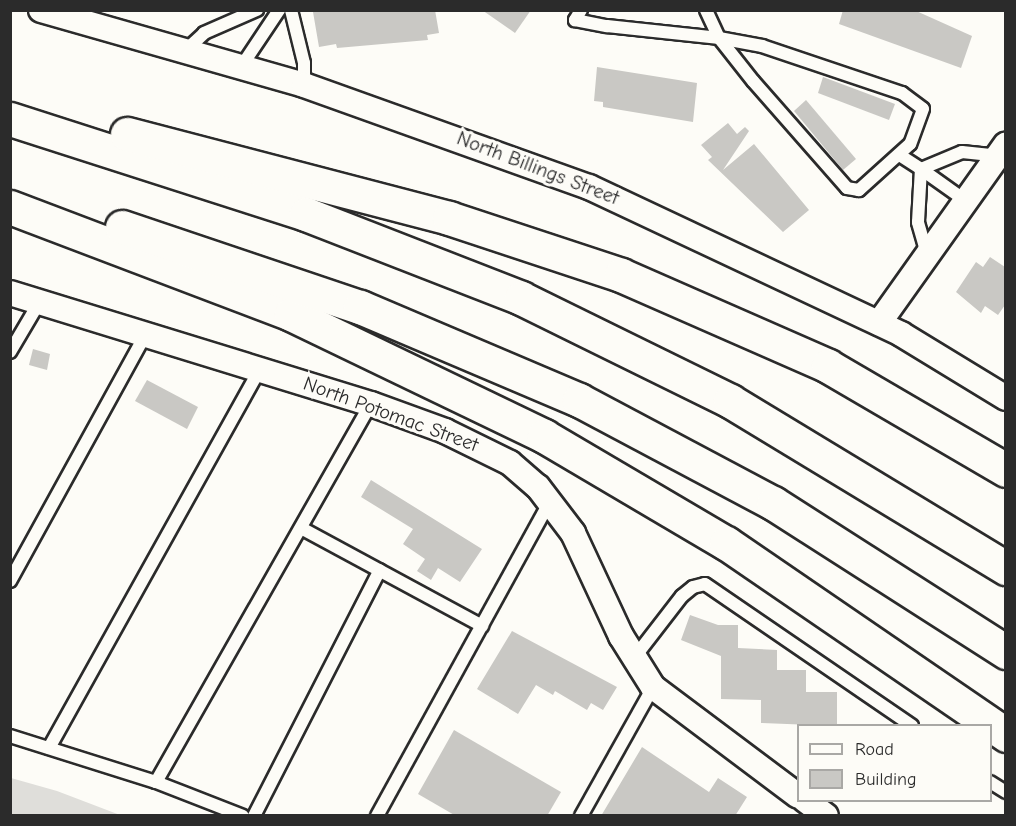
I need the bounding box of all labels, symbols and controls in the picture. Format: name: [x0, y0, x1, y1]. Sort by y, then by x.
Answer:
street label: North Billings Street: [454, 126, 622, 210]
street label: North Potomac Street: [300, 371, 482, 457]
legend: [797, 724, 992, 802]
text: Road: [855, 739, 894, 760]
text: Building: [855, 769, 917, 790]

